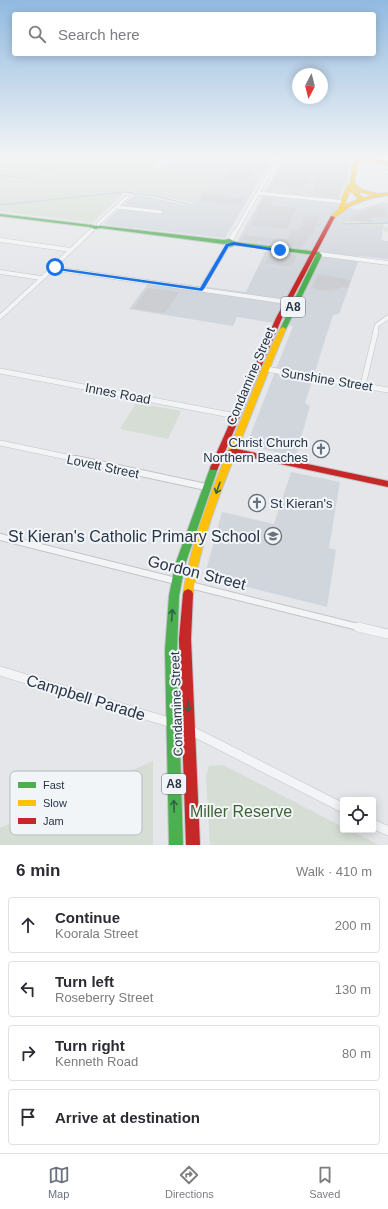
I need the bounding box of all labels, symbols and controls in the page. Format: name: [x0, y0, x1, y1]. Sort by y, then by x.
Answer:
search box: [12, 12, 376, 56]
icon: search: [26, 23, 48, 45]
text: Search here: [58, 26, 140, 43]
north arrow: [292, 68, 328, 104]
route end: [271, 241, 289, 259]
route start: [46, 258, 64, 276]
road number: A8: [281, 297, 305, 317]
street label: Condamine Street: [223, 325, 278, 427]
street label: Sunshine Street: [280, 365, 374, 394]
street label: Innes Road: [84, 380, 152, 407]
place label: Christ Church Northern Beaches: [203, 435, 308, 465]
church icon: Christ Church Northern Beaches: [311, 439, 331, 459]
street label: Lovett Street: [65, 451, 141, 482]
one-way arrow: [213, 481, 221, 493]
church icon: St Kieran's: [247, 493, 267, 513]
place label: St Kieran's: [270, 496, 333, 511]
school or university icon: St Kieran's Catholic Primary School: [263, 526, 283, 546]
place label: St Kieran's Catholic Primary School: [8, 528, 260, 545]
street label: Gordon Street: [146, 552, 248, 593]
one-way arrow: [169, 609, 176, 622]
street label: Condamine Street: [167, 651, 186, 757]
street label: Campbell Parade: [24, 671, 148, 724]
one-way arrow: [184, 699, 192, 712]
legend: [10, 771, 142, 835]
road number: A8: [162, 774, 186, 794]
text: Fast: [43, 779, 64, 791]
text: Slow: [43, 797, 67, 809]
map controls: [340, 797, 376, 833]
button: locate: [340, 797, 376, 833]
one-way arrow: [171, 800, 178, 813]
park label: Miller Reserve: [190, 803, 292, 820]
text: Jam: [43, 815, 64, 827]
text: 6 min: [16, 861, 60, 880]
text: Walk · 410 m: [296, 864, 372, 879]
text: Continue: [55, 909, 120, 926]
icon: ahead: [17, 914, 39, 936]
text: 200 m: [335, 918, 371, 933]
text: Koorala Street: [55, 926, 138, 941]
text: Turn left: [55, 973, 114, 990]
icon: left: [17, 978, 39, 1000]
text: 130 m: [335, 982, 371, 997]
text: Roseberry Street: [55, 990, 153, 1005]
text: Turn right: [55, 1037, 125, 1054]
icon: right: [17, 1042, 39, 1064]
text: 80 m: [342, 1046, 371, 1061]
text: Kenneth Road: [55, 1054, 138, 1069]
icon: arrive: [17, 1106, 39, 1128]
text: Arrive at destination: [55, 1109, 200, 1126]
tab: Map: [48, 1164, 70, 1200]
tab: Directions: [165, 1164, 214, 1200]
tab: Saved: [309, 1164, 340, 1200]

